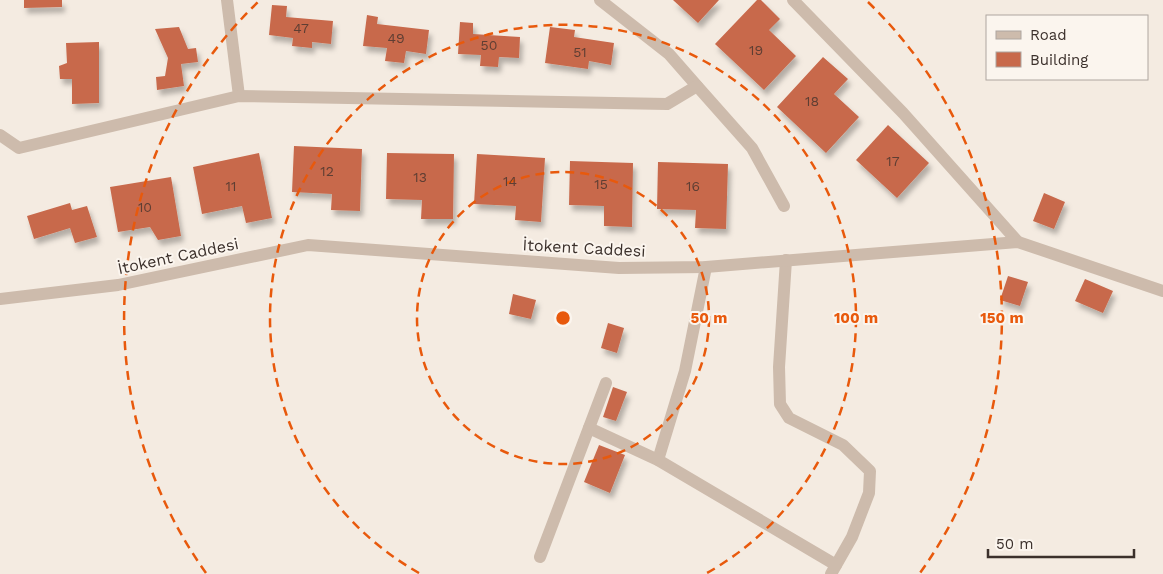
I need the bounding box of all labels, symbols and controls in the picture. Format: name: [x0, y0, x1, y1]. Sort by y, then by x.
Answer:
legend: [986, 15, 1148, 80]
house number: 47: [293, 20, 309, 36]
text: Road: [1030, 26, 1067, 44]
house number: 49: [387, 30, 405, 46]
house number: 50: [481, 37, 497, 53]
house number: 19: [749, 42, 763, 58]
house number: 51: [573, 44, 587, 60]
text: Building: [1030, 51, 1088, 69]
house number: 18: [805, 93, 819, 109]
house number: 17: [886, 153, 900, 169]
house number: 12: [320, 163, 334, 179]
house number: 13: [413, 169, 427, 185]
house number: 14: [503, 173, 517, 189]
house number: 15: [594, 176, 608, 192]
house number: 11: [226, 178, 236, 194]
house number: 16: [686, 178, 700, 194]
house number: 10: [138, 199, 152, 215]
street label: İtokent Caddesi: [116, 234, 240, 278]
street label: İtokent Caddesi: [522, 235, 646, 261]
centre of rings: [554, 309, 572, 327]
text: 50 m: [691, 309, 727, 327]
text: 100 m: [834, 309, 878, 327]
text: 150 m: [980, 309, 1024, 327]
scale bar: [988, 526, 1134, 558]
text: 50 m: [996, 535, 1033, 553]

